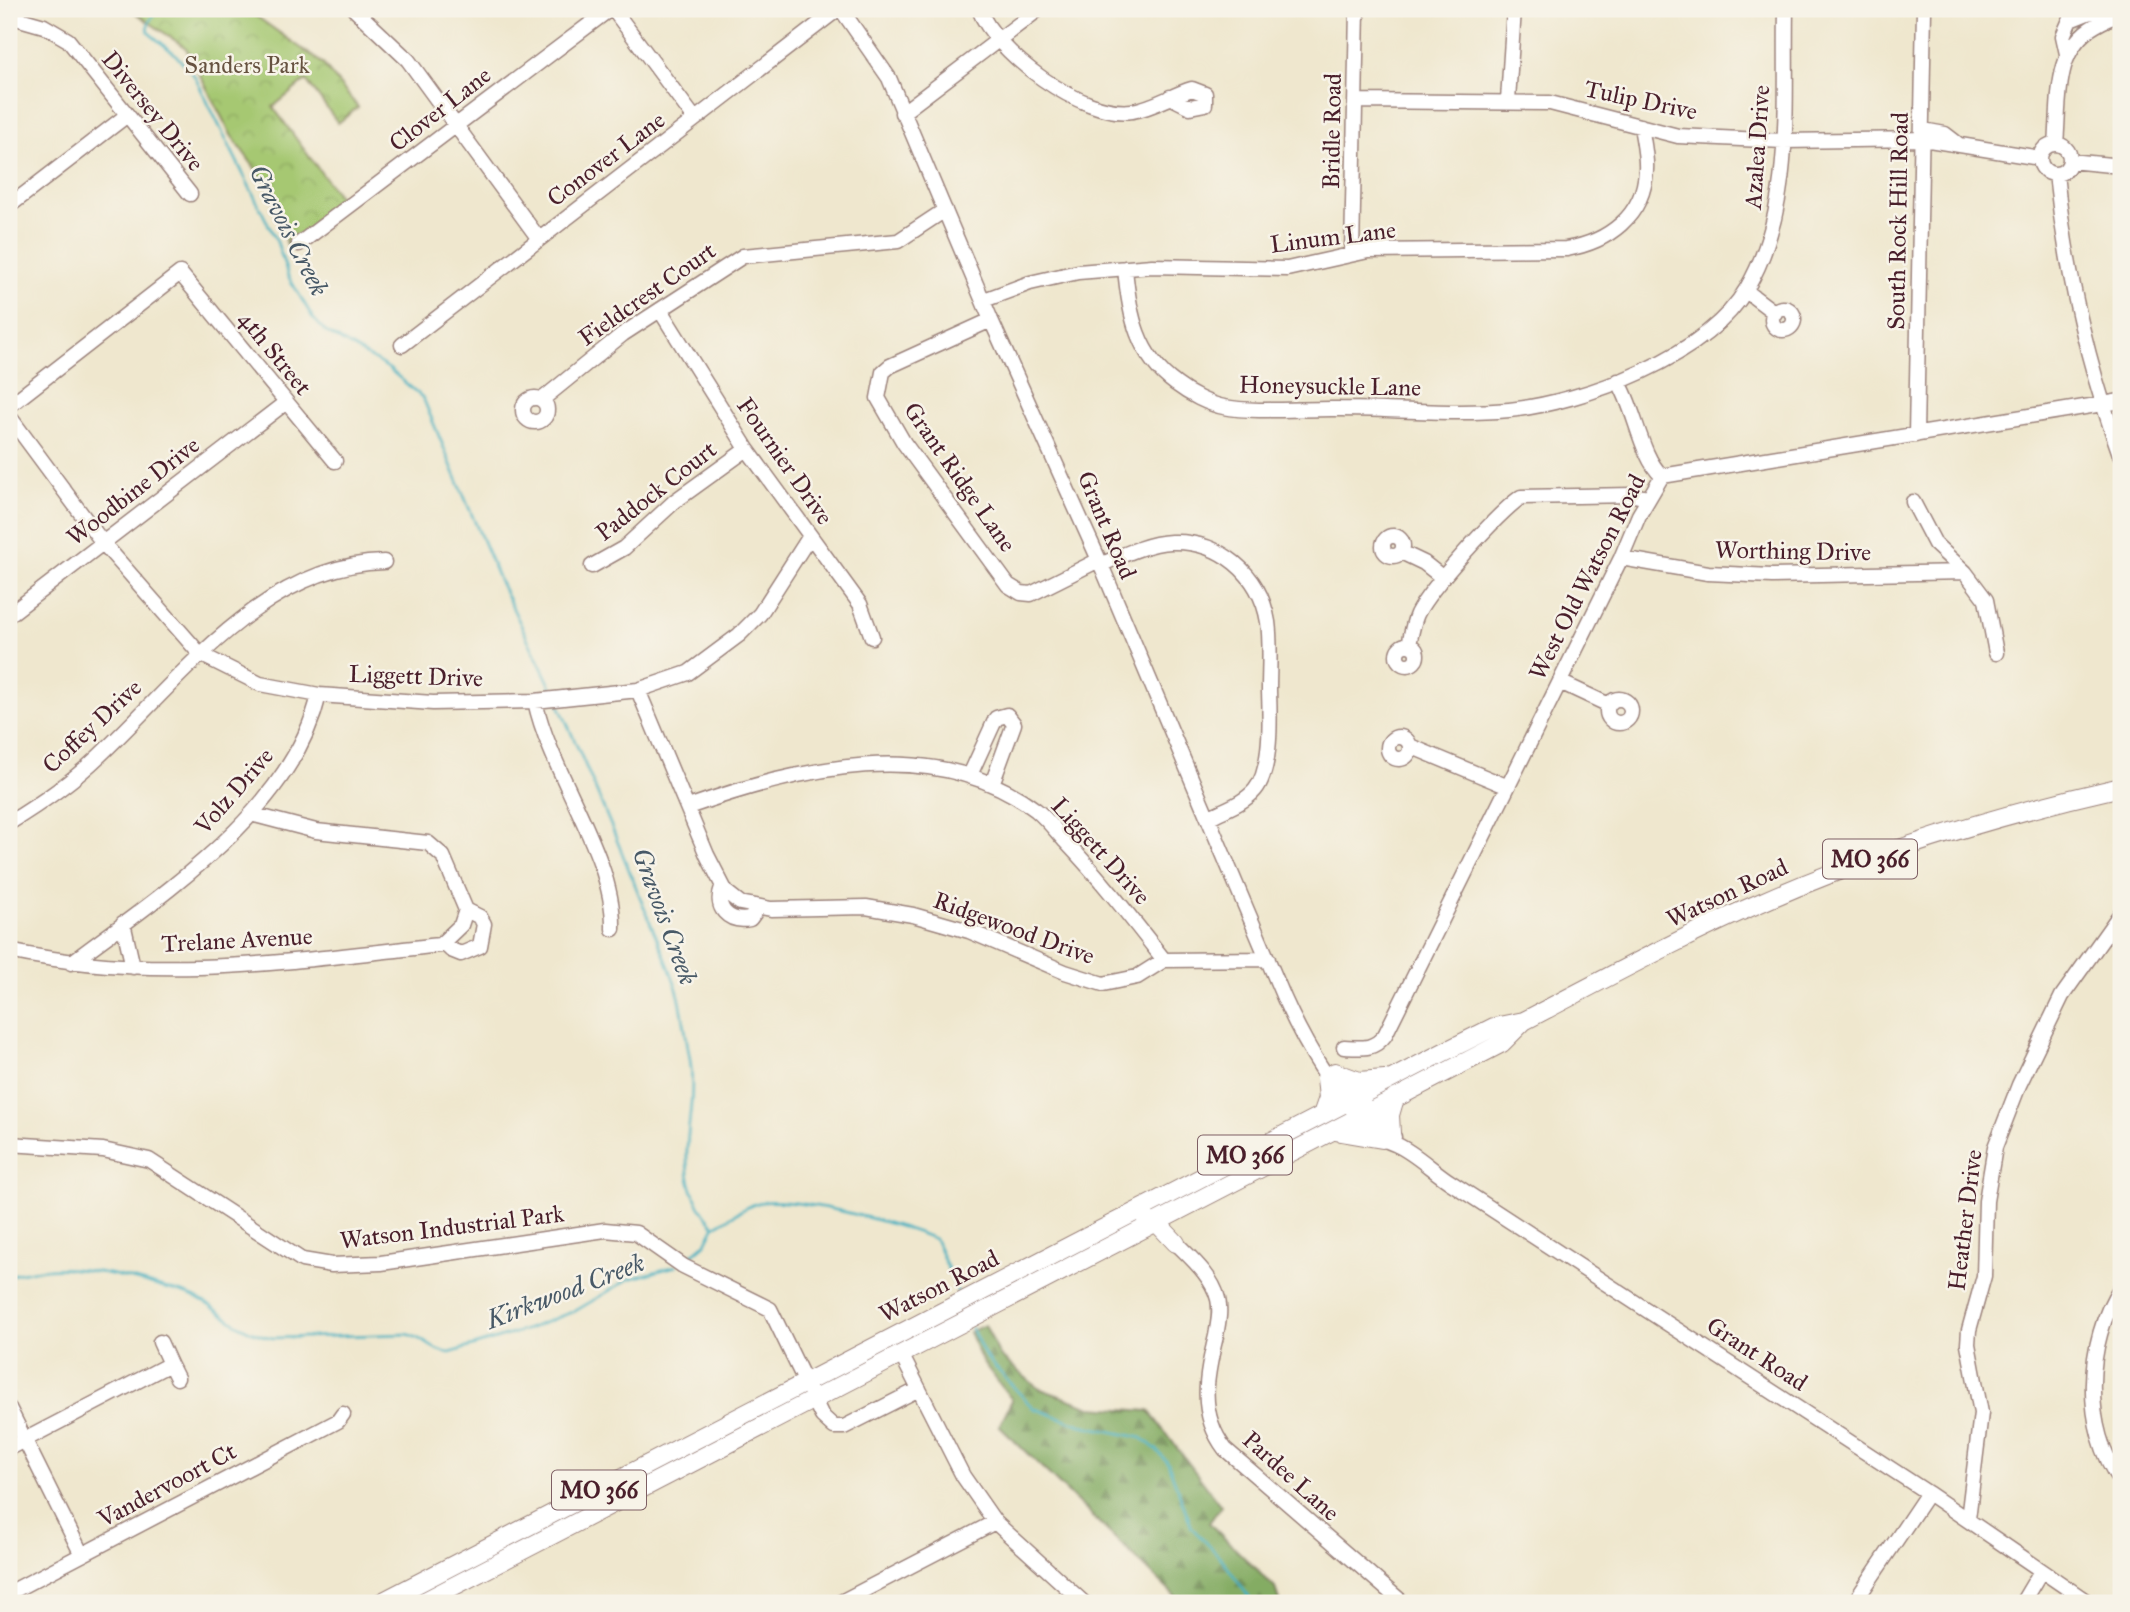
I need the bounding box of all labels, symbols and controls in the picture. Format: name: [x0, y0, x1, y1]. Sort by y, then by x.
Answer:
street label: Diversey Drive: [95, 45, 211, 177]
park label: Sanders Park: [184, 50, 310, 80]
street label: Clover Lane: [383, 60, 497, 158]
street label: Bridle Road: [1316, 73, 1348, 189]
street label: Tulip Drive: [1582, 73, 1700, 127]
street label: Azalea Drive: [1738, 84, 1776, 211]
street label: Conover Lane: [541, 105, 671, 213]
street label: South Rock Hill Road: [1881, 112, 1915, 330]
water label: Gravois Creek: [242, 159, 336, 302]
street label: Linum Lane: [1269, 214, 1397, 260]
street label: Fieldcrest Court: [572, 235, 722, 352]
street label: 4th Street: [232, 305, 318, 402]
street label: Honeysuckle Lane: [1239, 369, 1421, 403]
street label: Fournier Drive: [730, 392, 840, 530]
street label: Grant Ridge Lane: [897, 396, 1023, 558]
street label: Woodbine Drive: [61, 430, 205, 552]
street label: Paddock Court: [590, 434, 723, 548]
street label: Grant Road: [1071, 466, 1143, 584]
street label: West Old Watson Road: [1522, 469, 1652, 685]
street label: Worthing Drive: [1715, 535, 1871, 567]
street label: Liggett Drive: [348, 659, 484, 693]
street label: Coffey Drive: [36, 672, 148, 780]
street label: Volz Drive: [187, 741, 280, 841]
street label: Liggett Drive: [1045, 791, 1157, 911]
road number: MO 366: [1823, 839, 1917, 878]
water label: Gravois Creek: [625, 843, 705, 989]
street label: Watson Road: [1661, 852, 1793, 934]
street label: Ridgewood Drive: [929, 885, 1099, 971]
street label: Trelane Avenue: [161, 921, 313, 959]
road number: MO 366: [1198, 1136, 1292, 1174]
street label: Heather Drive: [1941, 1148, 1989, 1292]
street label: Watson Industrial Park: [338, 1198, 567, 1256]
street label: Watson Road: [874, 1243, 1004, 1329]
water label: Kirkwood Creek: [479, 1246, 649, 1337]
street label: Grant Road: [1701, 1310, 1813, 1398]
street label: Pardee Lane: [1236, 1425, 1346, 1527]
street label: Vandervoort Ct: [92, 1436, 242, 1535]
road number: MO 366: [552, 1470, 646, 1510]

